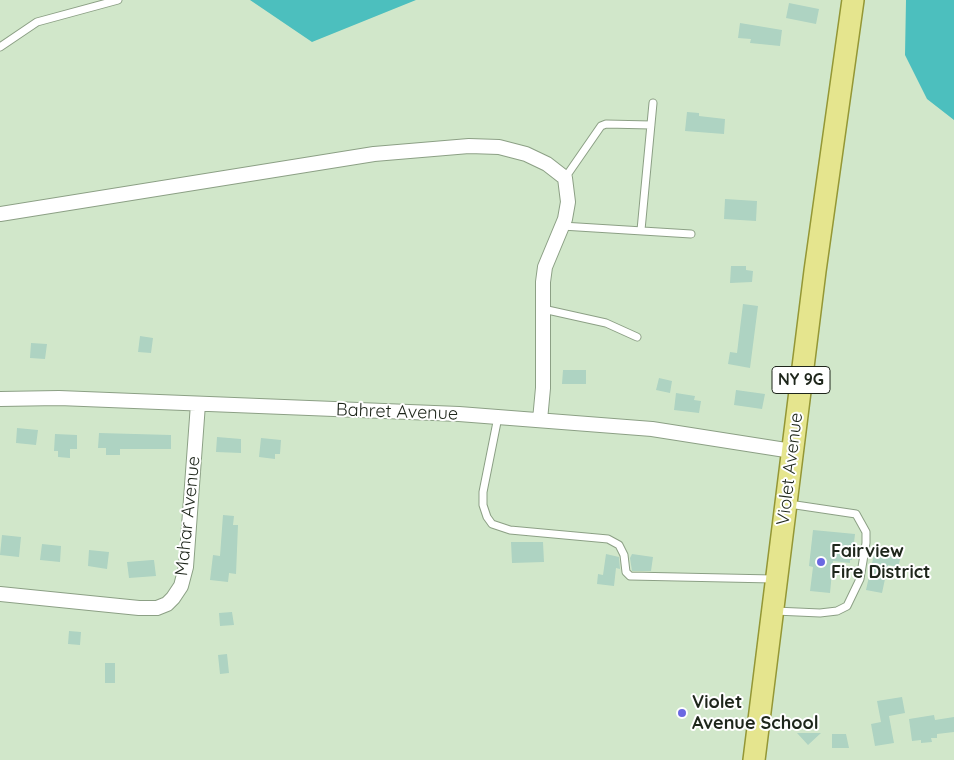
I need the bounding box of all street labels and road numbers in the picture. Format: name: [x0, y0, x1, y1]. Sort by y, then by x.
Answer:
road number: NY 9G: [772, 366, 830, 394]
street label: Bahret Avenue: [336, 399, 458, 425]
street label: Violet Avenue: [772, 411, 808, 527]
street label: Mahar Avenue: [171, 455, 205, 577]

